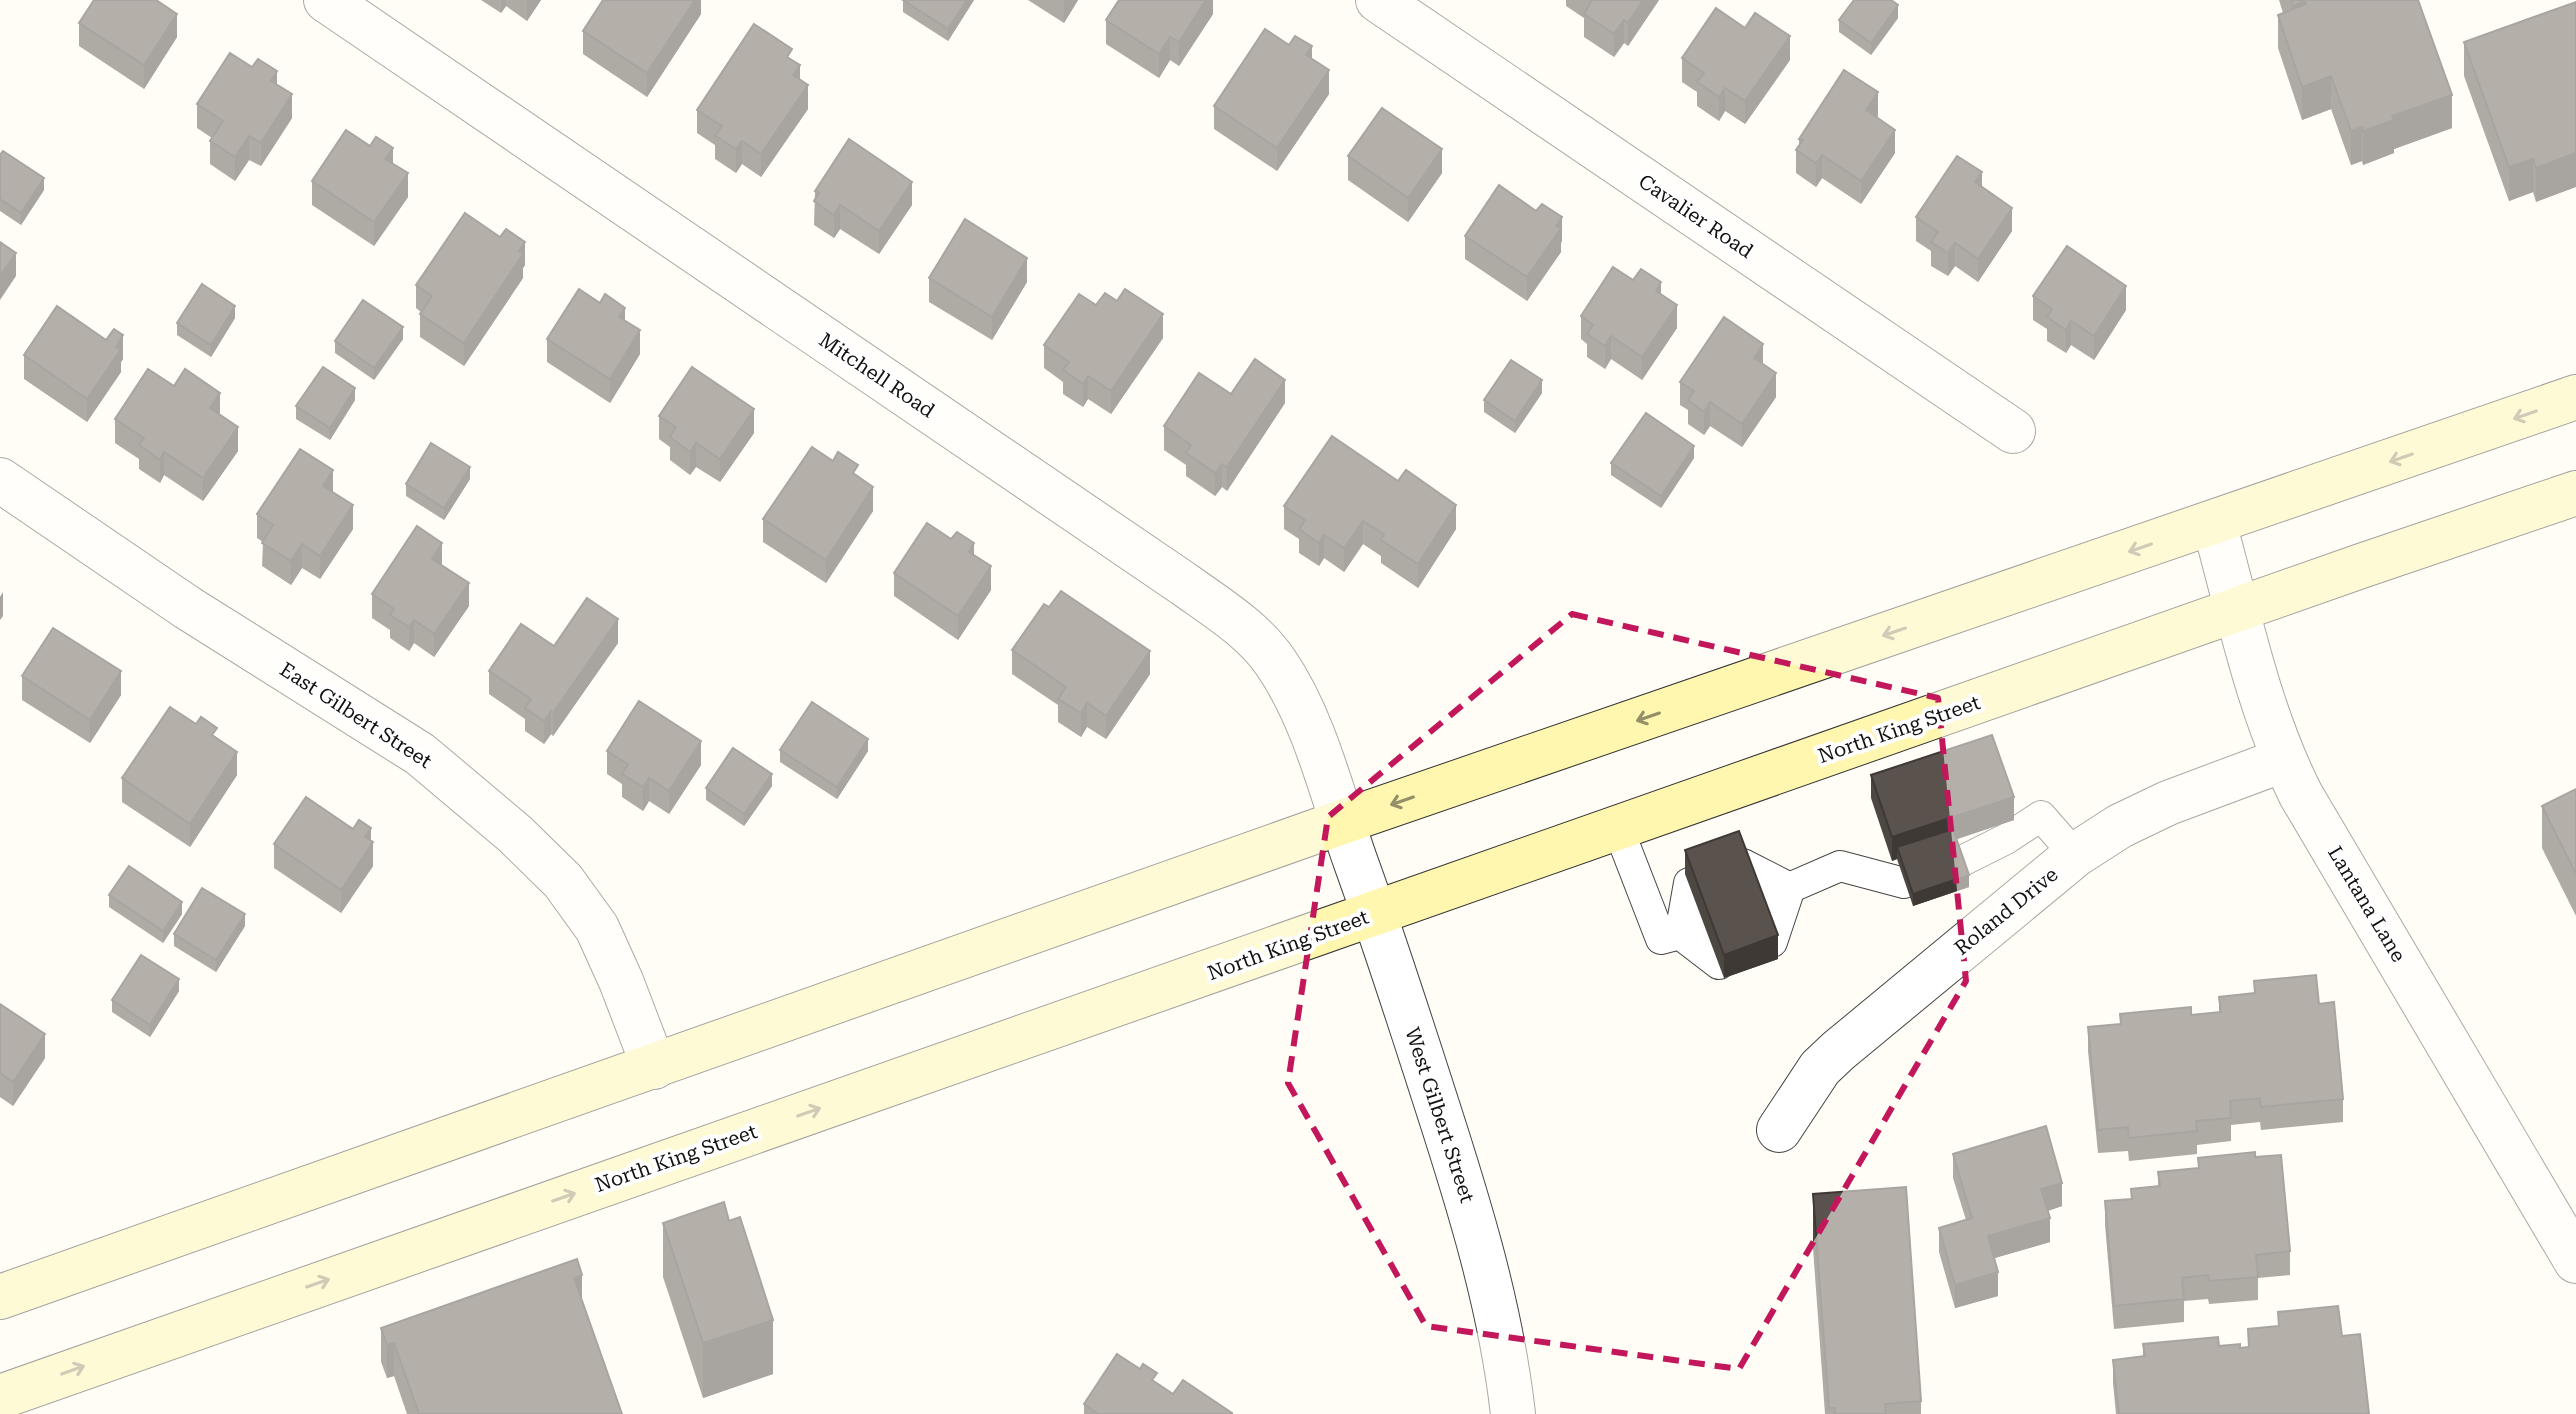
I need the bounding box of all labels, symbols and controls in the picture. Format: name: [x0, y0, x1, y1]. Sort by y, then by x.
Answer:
street label: Cavalier Road: [1634, 169, 1758, 263]
street label: Mitchell Road: [815, 328, 939, 423]
one-way arrow: [2513, 409, 2538, 423]
one-way arrow: [2389, 452, 2413, 466]
one-way arrow: [2128, 541, 2153, 556]
one-way arrow: [1882, 626, 1907, 641]
street label: East Gilbert Street: [276, 657, 437, 773]
street label: North King Street: [1815, 690, 1984, 768]
one-way arrow: [1636, 710, 1661, 725]
one-way arrow: [1390, 795, 1415, 810]
street label: Lantana Lane: [2323, 842, 2411, 966]
street label: Roland Drive: [1950, 862, 2062, 960]
street label: North King Street: [1204, 905, 1372, 985]
street label: West Gilbert Street: [1400, 1024, 1480, 1206]
one-way arrow: [797, 1103, 822, 1118]
street label: North King Street: [592, 1119, 761, 1197]
one-way arrow: [551, 1189, 576, 1204]
one-way arrow: [306, 1275, 330, 1289]
one-way arrow: [61, 1362, 86, 1377]

